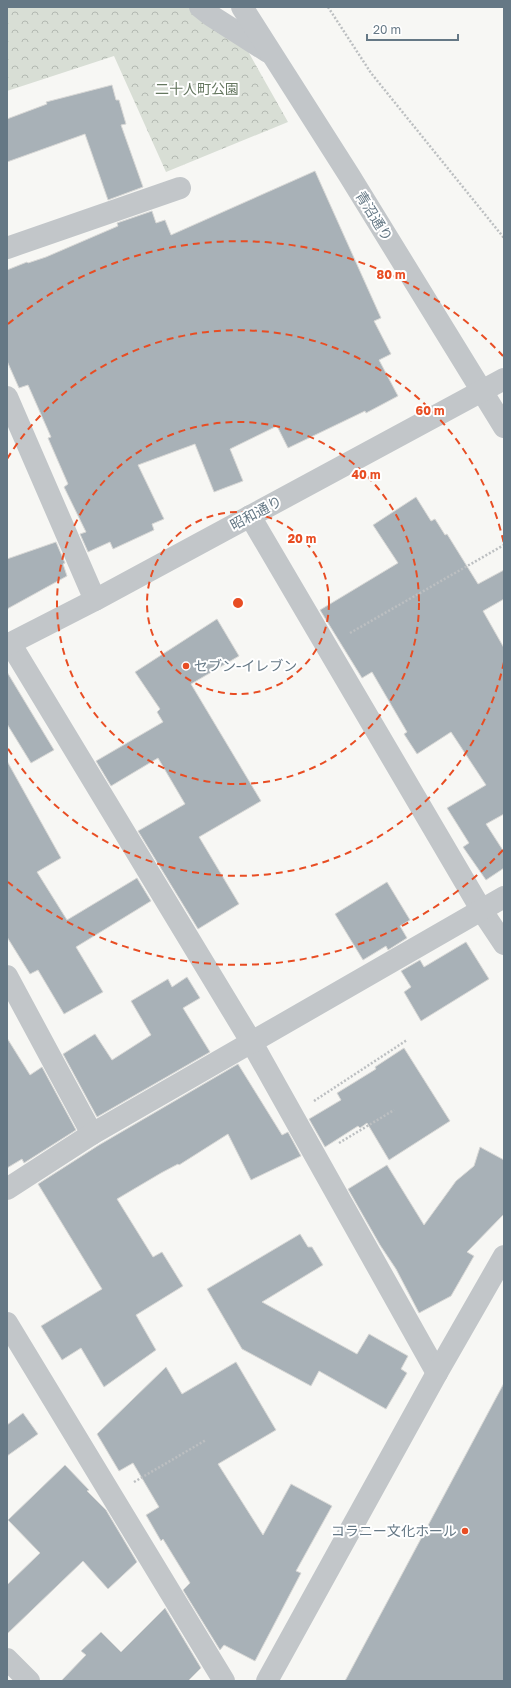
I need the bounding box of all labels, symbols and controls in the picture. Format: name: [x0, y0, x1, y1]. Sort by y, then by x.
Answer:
scale bar: [367, 16, 458, 42]
text: 20 m: [373, 22, 401, 37]
park label: 二十人町公園: [155, 80, 239, 97]
street label: 青沼通り: [352, 187, 396, 244]
text: 80 m: [377, 267, 405, 282]
text: 60 m: [416, 403, 444, 418]
text: 40 m: [352, 467, 380, 482]
street label: 昭和通り: [227, 492, 284, 533]
text: 20 m: [288, 531, 316, 546]
centre of rings: [231, 596, 245, 610]
place label: セブン-イレブン: [194, 657, 297, 674]
marker: セブン-イレブン: [181, 661, 191, 671]
place label: コラニー文化ホール: [331, 1522, 457, 1539]
marker: コラニー文化ホール: [460, 1526, 470, 1536]

